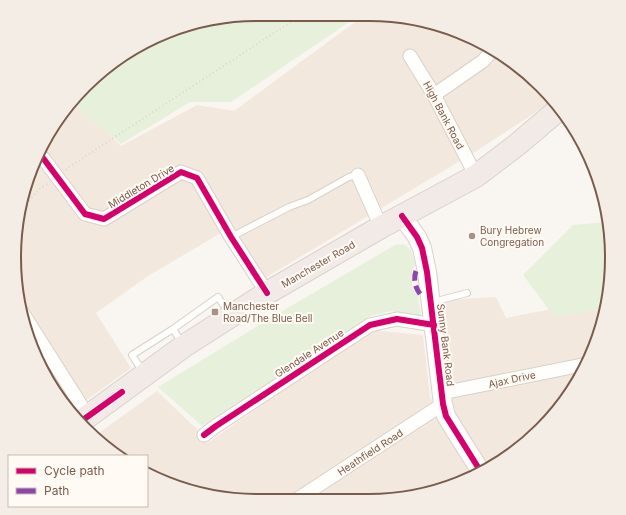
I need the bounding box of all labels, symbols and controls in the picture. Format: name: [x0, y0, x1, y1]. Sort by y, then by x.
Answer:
street label: High Bank Road: [421, 79, 467, 151]
street label: Middleton Drive: [106, 162, 176, 210]
place label: Bury Hebrew Congregation: [480, 224, 544, 248]
marker: Bury Hebrew Congregation: [467, 231, 477, 241]
street label: Manchester Road: [279, 238, 357, 290]
place label: Manchester Road/The Blue Bell: [223, 300, 312, 324]
street label: Sunny Bank Road: [435, 303, 457, 387]
marker: Manchester Road/The Blue Bell: [210, 307, 220, 317]
street label: Glendale Avenue: [272, 326, 346, 380]
street label: Ajax Drive: [487, 368, 537, 390]
street label: Heathfield Road: [335, 426, 405, 478]
legend: [8, 455, 148, 507]
text: Cycle path: [44, 463, 105, 478]
text: Path: [44, 483, 69, 498]

